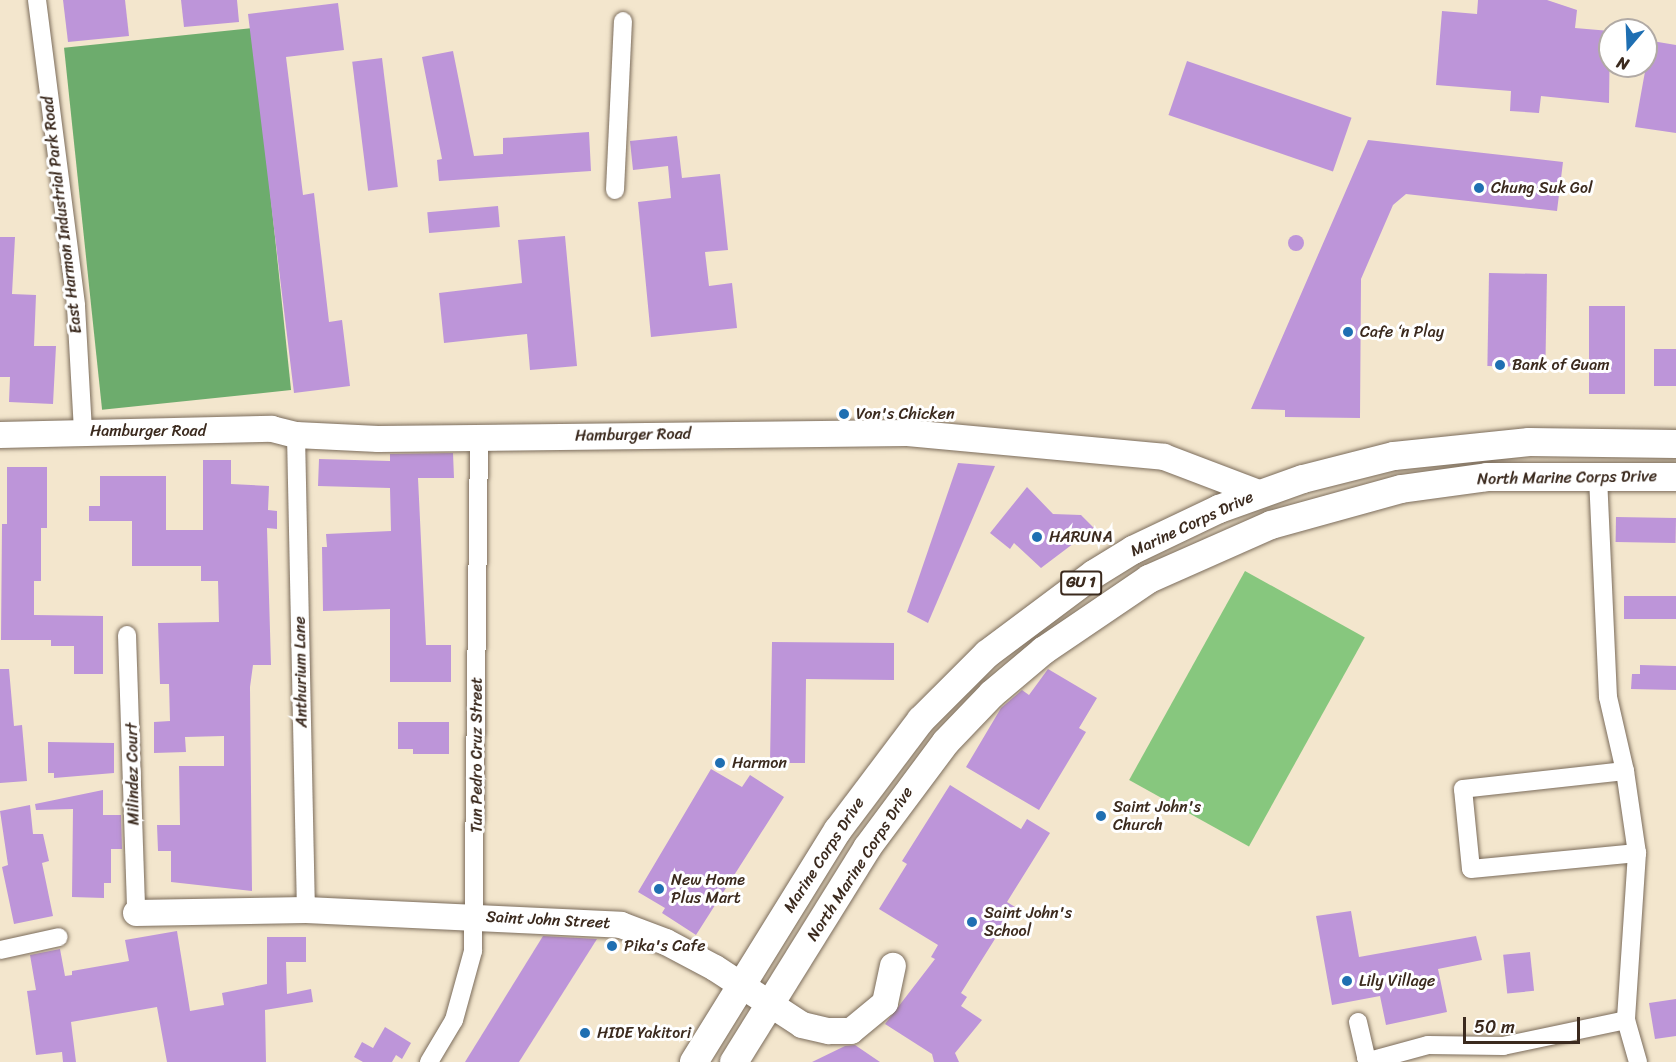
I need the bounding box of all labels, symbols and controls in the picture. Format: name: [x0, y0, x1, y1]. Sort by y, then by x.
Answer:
north arrow: [1598, 18, 1658, 78]
text: N: [1613, 48, 1633, 79]
street label: East Harmon Industrial Park Road: [38, 95, 86, 335]
place label: Chung Suk Gol: [1491, 178, 1593, 198]
marker: Chung Suk Gol: [1472, 181, 1486, 195]
place label: Cafe ‘n Play: [1360, 322, 1444, 342]
marker: Cafe ‘n Play: [1341, 325, 1355, 339]
place label: Bank of Guam: [1512, 355, 1610, 375]
marker: Bank of Guam: [1493, 358, 1507, 372]
place label: Von's Chicken: [856, 404, 955, 424]
marker: Von's Chicken: [837, 407, 851, 421]
street label: Hamburger Road: [90, 421, 206, 441]
street label: Hamburger Road: [575, 424, 691, 446]
street label: North Marine Corps Drive: [1478, 467, 1656, 489]
street label: Marine Corps Drive: [1128, 487, 1256, 561]
place label: HARUNA: [1049, 527, 1113, 547]
marker: HARUNA: [1030, 530, 1044, 544]
road number: GU 1: [1060, 571, 1102, 595]
street label: Anthurium Lane: [290, 616, 312, 728]
street label: Tun Pedro Cruz Street: [467, 676, 487, 834]
street label: Milindez Court: [123, 722, 143, 826]
place label: Harmon: [732, 753, 787, 773]
marker: Harmon: [713, 756, 727, 770]
street label: North Marine Corps Drive: [803, 784, 917, 944]
street label: Marine Corps Drive: [780, 794, 868, 916]
place label: Saint John's Church: [1113, 797, 1200, 835]
marker: Saint John's Church: [1094, 809, 1108, 823]
place label: New Home Plus Mart: [671, 870, 745, 908]
marker: New Home Plus Mart: [652, 882, 666, 896]
place label: Saint John's School: [984, 903, 1071, 941]
street label: Saint John Street: [485, 907, 611, 933]
marker: Saint John's School: [965, 915, 979, 929]
place label: Pika's Cafe: [624, 936, 706, 956]
marker: Pika's Cafe: [605, 939, 619, 953]
place label: Lily Village: [1359, 971, 1435, 991]
marker: Lily Village: [1340, 974, 1354, 988]
scale bar: [1466, 1005, 1583, 1043]
text: 50 m: [1474, 1011, 1515, 1043]
place label: HIDE Yakitori: [597, 1023, 691, 1043]
marker: HIDE Yakitori: [578, 1026, 592, 1040]

